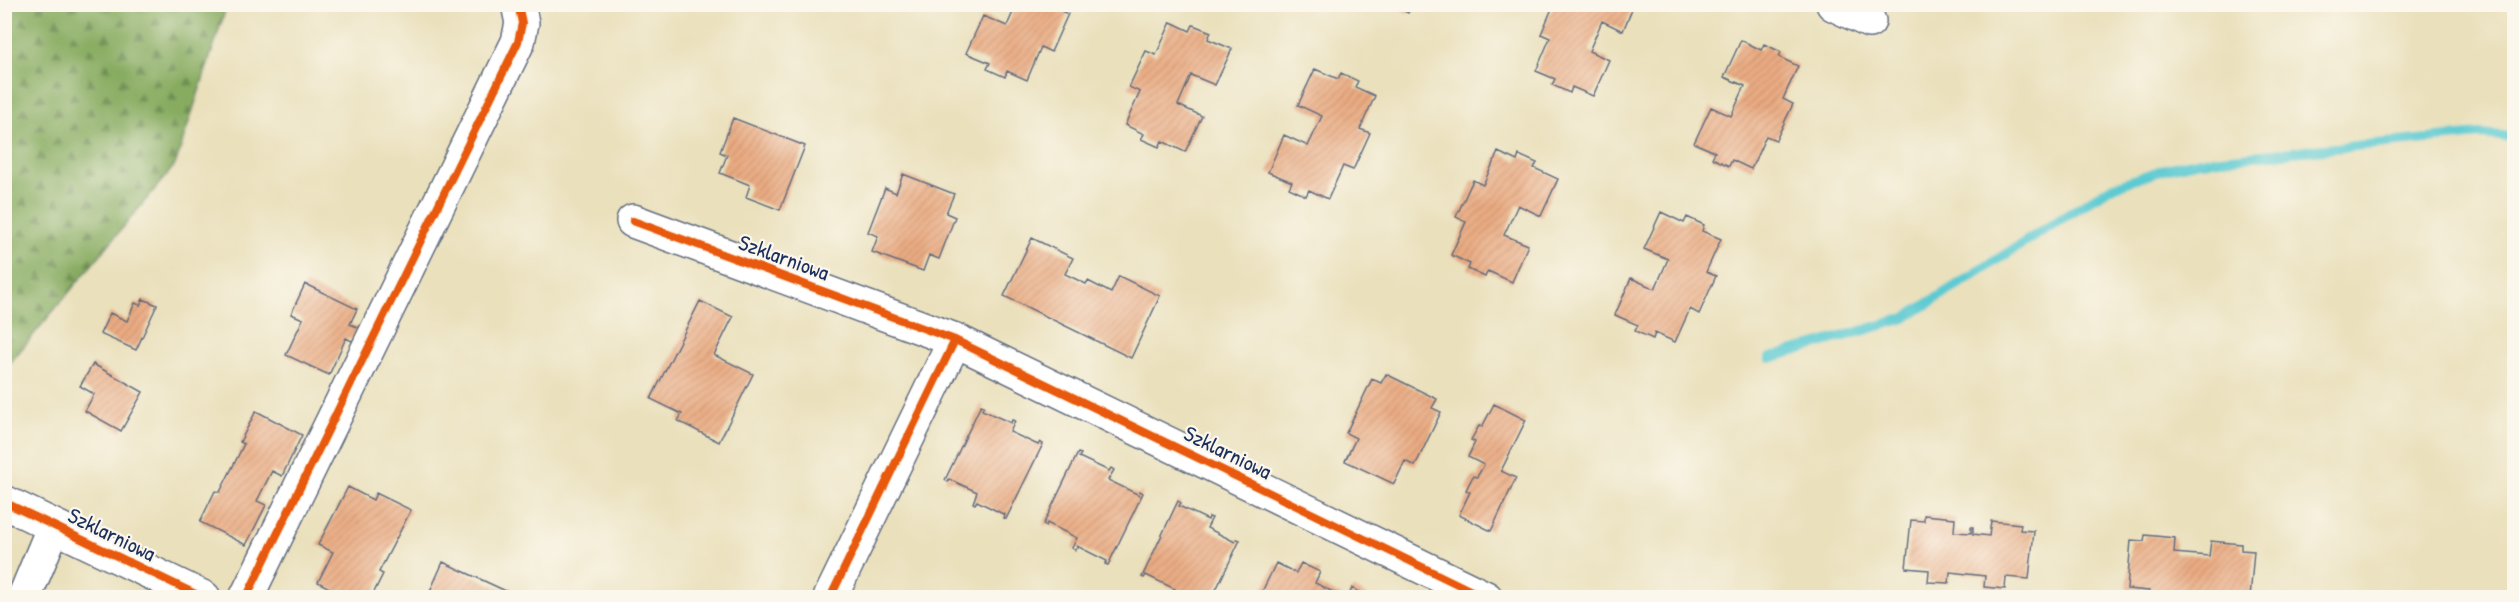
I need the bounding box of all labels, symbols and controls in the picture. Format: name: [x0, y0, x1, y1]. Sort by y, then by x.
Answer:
street label: Szklarniowa: [735, 227, 834, 287]
street label: Szklarniowa: [1179, 418, 1277, 486]
street label: Szklarniowa: [63, 500, 161, 568]

